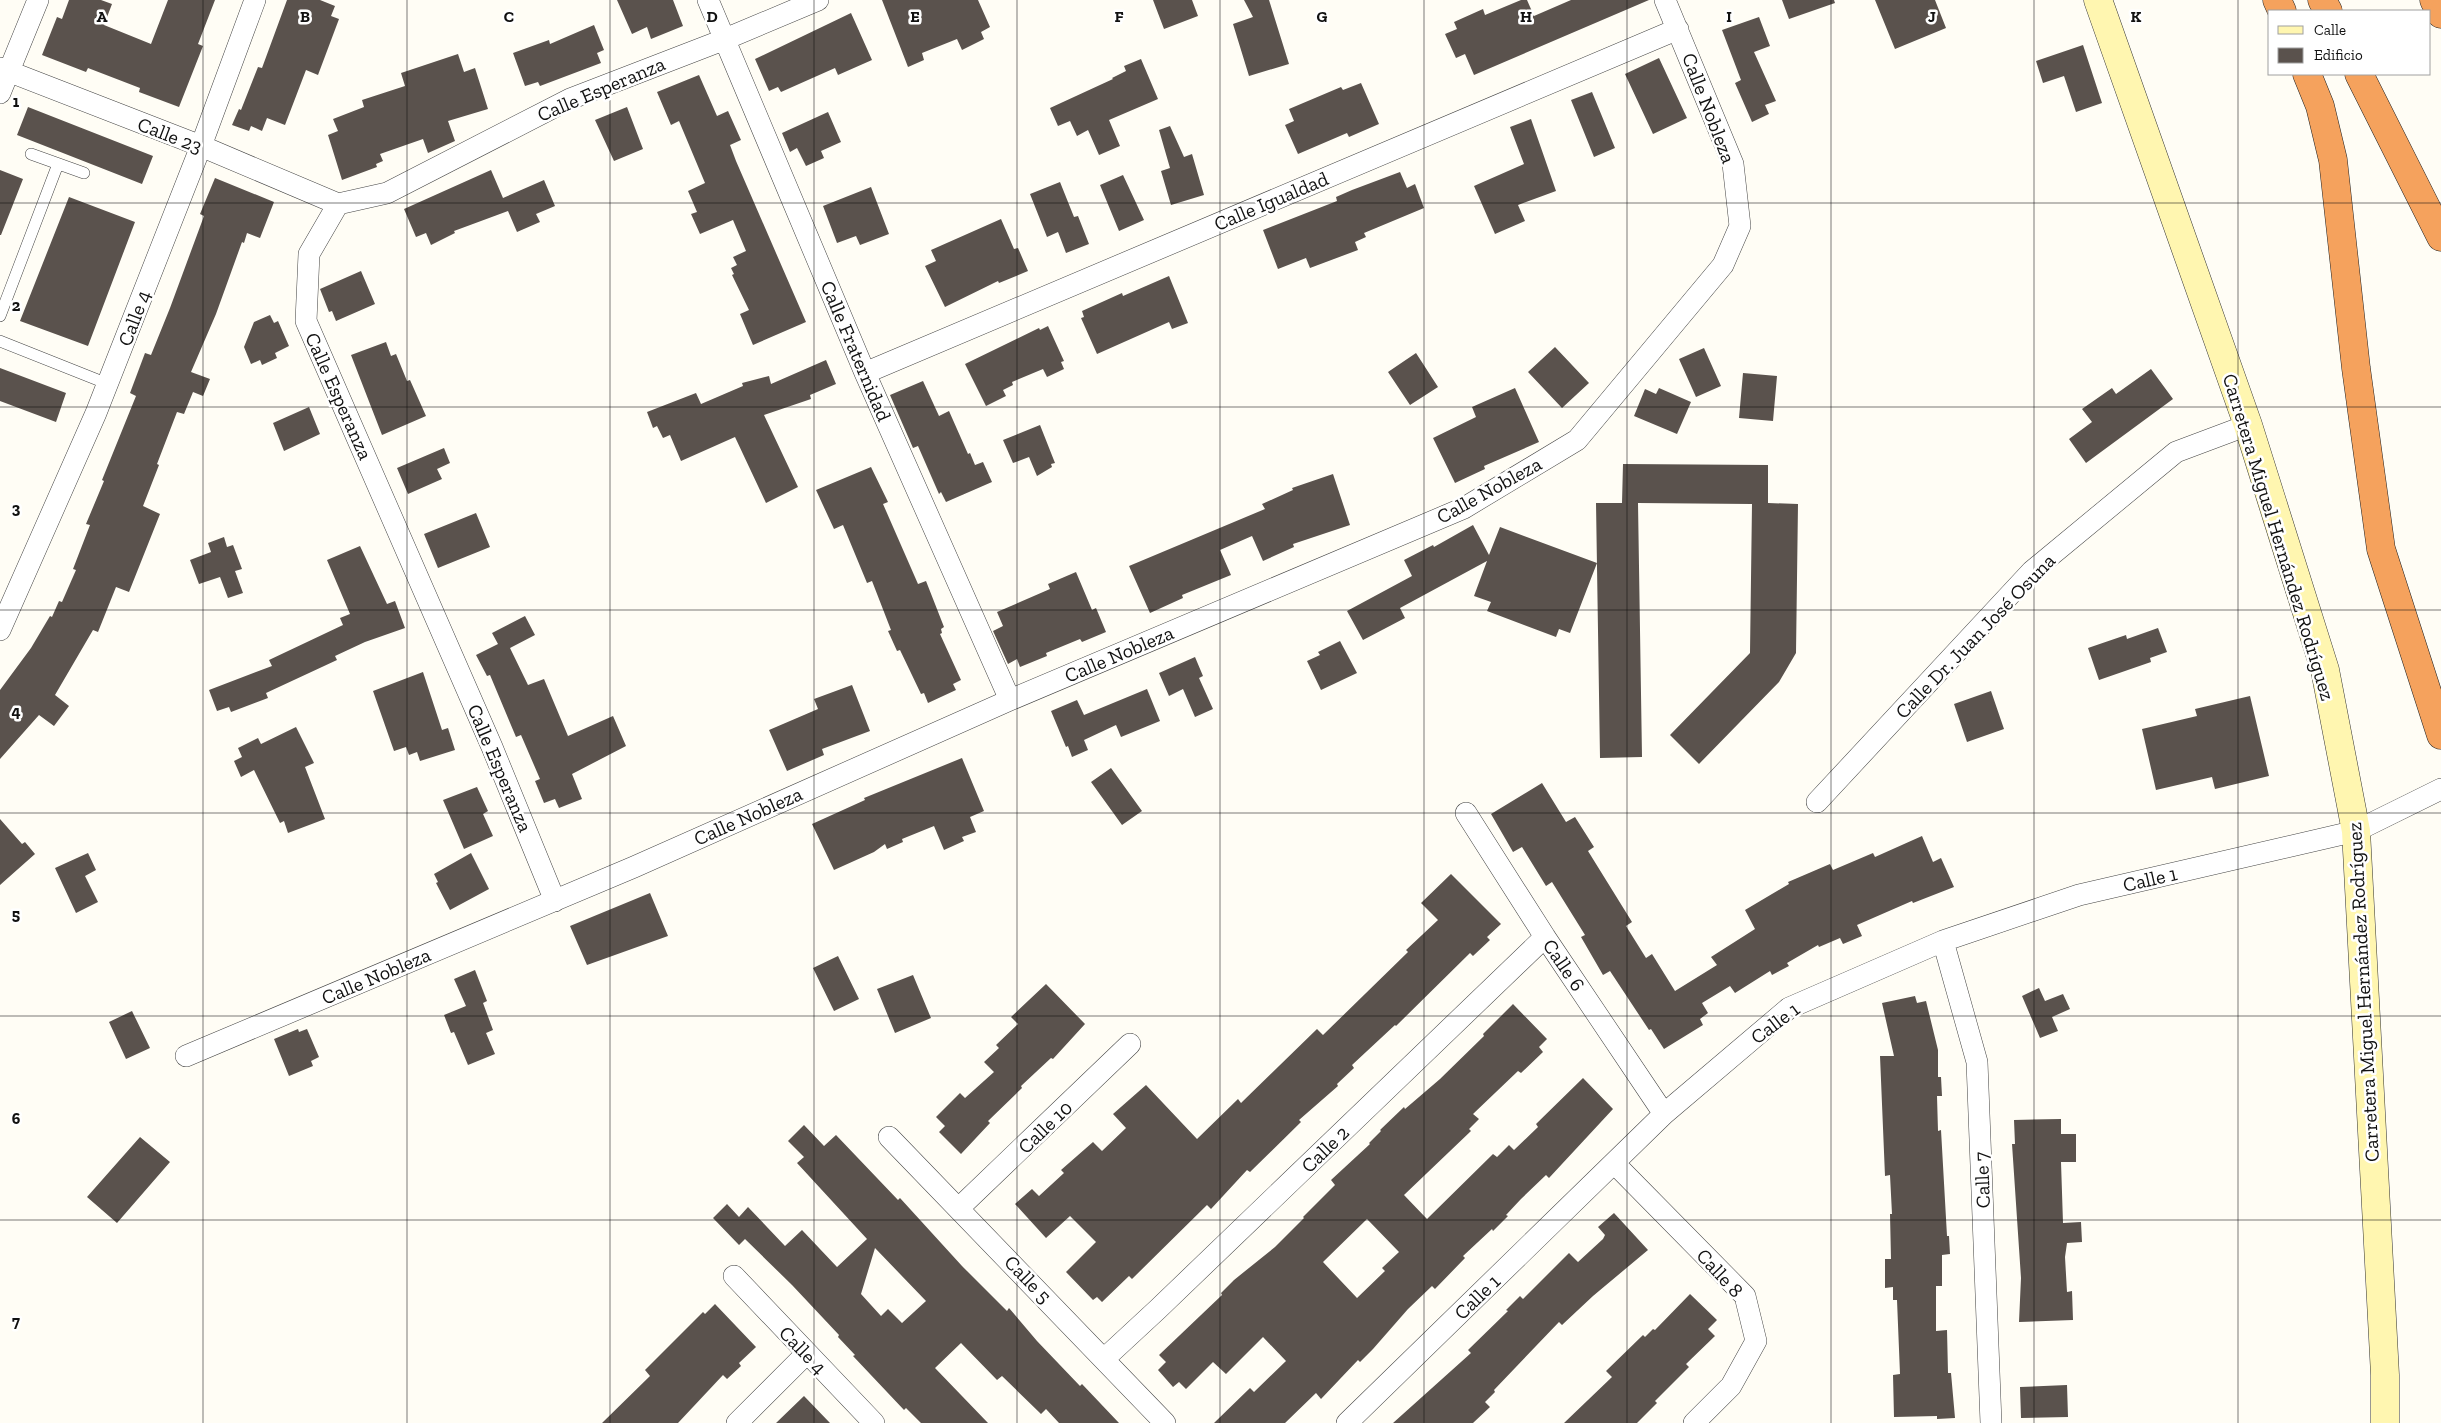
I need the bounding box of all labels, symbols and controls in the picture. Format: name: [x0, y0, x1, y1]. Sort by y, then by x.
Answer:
text: A: [97, 7, 108, 26]
text: B: [300, 7, 310, 26]
text: C: [504, 7, 514, 26]
text: D: [706, 7, 718, 26]
text: E: [910, 7, 920, 26]
text: F: [1114, 7, 1124, 26]
text: G: [1317, 7, 1328, 26]
text: H: [1520, 7, 1532, 26]
text: I: [1726, 7, 1732, 26]
text: J: [1928, 7, 1936, 26]
text: K: [2131, 7, 2142, 26]
legend: [2268, 10, 2431, 75]
text: Calle: [2314, 21, 2346, 39]
text: Edificio: [2314, 46, 2363, 64]
street label: Calle Nobleza: [1677, 50, 1741, 167]
street label: Calle Esperanza: [533, 51, 669, 127]
text: 1: [13, 92, 20, 111]
street label: Calle 23: [134, 112, 206, 158]
street label: Calle Igualdad: [1210, 166, 1332, 236]
street label: Calle Fraternidad: [816, 277, 896, 425]
street label: Calle 4: [112, 286, 156, 349]
text: 2: [12, 296, 21, 315]
street label: Calle Esperanza: [300, 329, 378, 464]
street label: Carretera Miguel Hernández Rodríguez: [2218, 371, 2340, 703]
street label: Calle Nobleza: [1432, 451, 1546, 529]
text: 3: [12, 499, 21, 518]
street label: Calle Dr. Juan José Osuna: [1890, 548, 2060, 723]
street label: Calle Nobleza: [1061, 620, 1177, 688]
street label: Calle Esperanza: [462, 700, 538, 836]
text: 4: [11, 702, 21, 721]
street label: Calle Nobleza: [690, 781, 806, 851]
street label: Carretera Miguel Hernández Rodríguez: [2342, 821, 2384, 1163]
street label: Calle 1: [2121, 861, 2180, 897]
text: 5: [12, 905, 20, 924]
street label: Calle 6: [1538, 934, 1590, 996]
street label: Calle Nobleza: [318, 942, 434, 1010]
street label: Calle 1: [1746, 997, 1804, 1049]
street label: Calle 10: [1013, 1095, 1077, 1159]
text: 6: [12, 1109, 21, 1128]
street label: Calle 2: [1296, 1120, 1354, 1178]
street label: Calle 7: [1969, 1151, 1995, 1209]
street label: Calle 8: [1691, 1244, 1749, 1302]
street label: Calle 5: [999, 1250, 1057, 1308]
street label: Calle 1: [1449, 1269, 1505, 1325]
text: 7: [12, 1312, 20, 1331]
street label: Calle 4: [774, 1321, 832, 1379]

